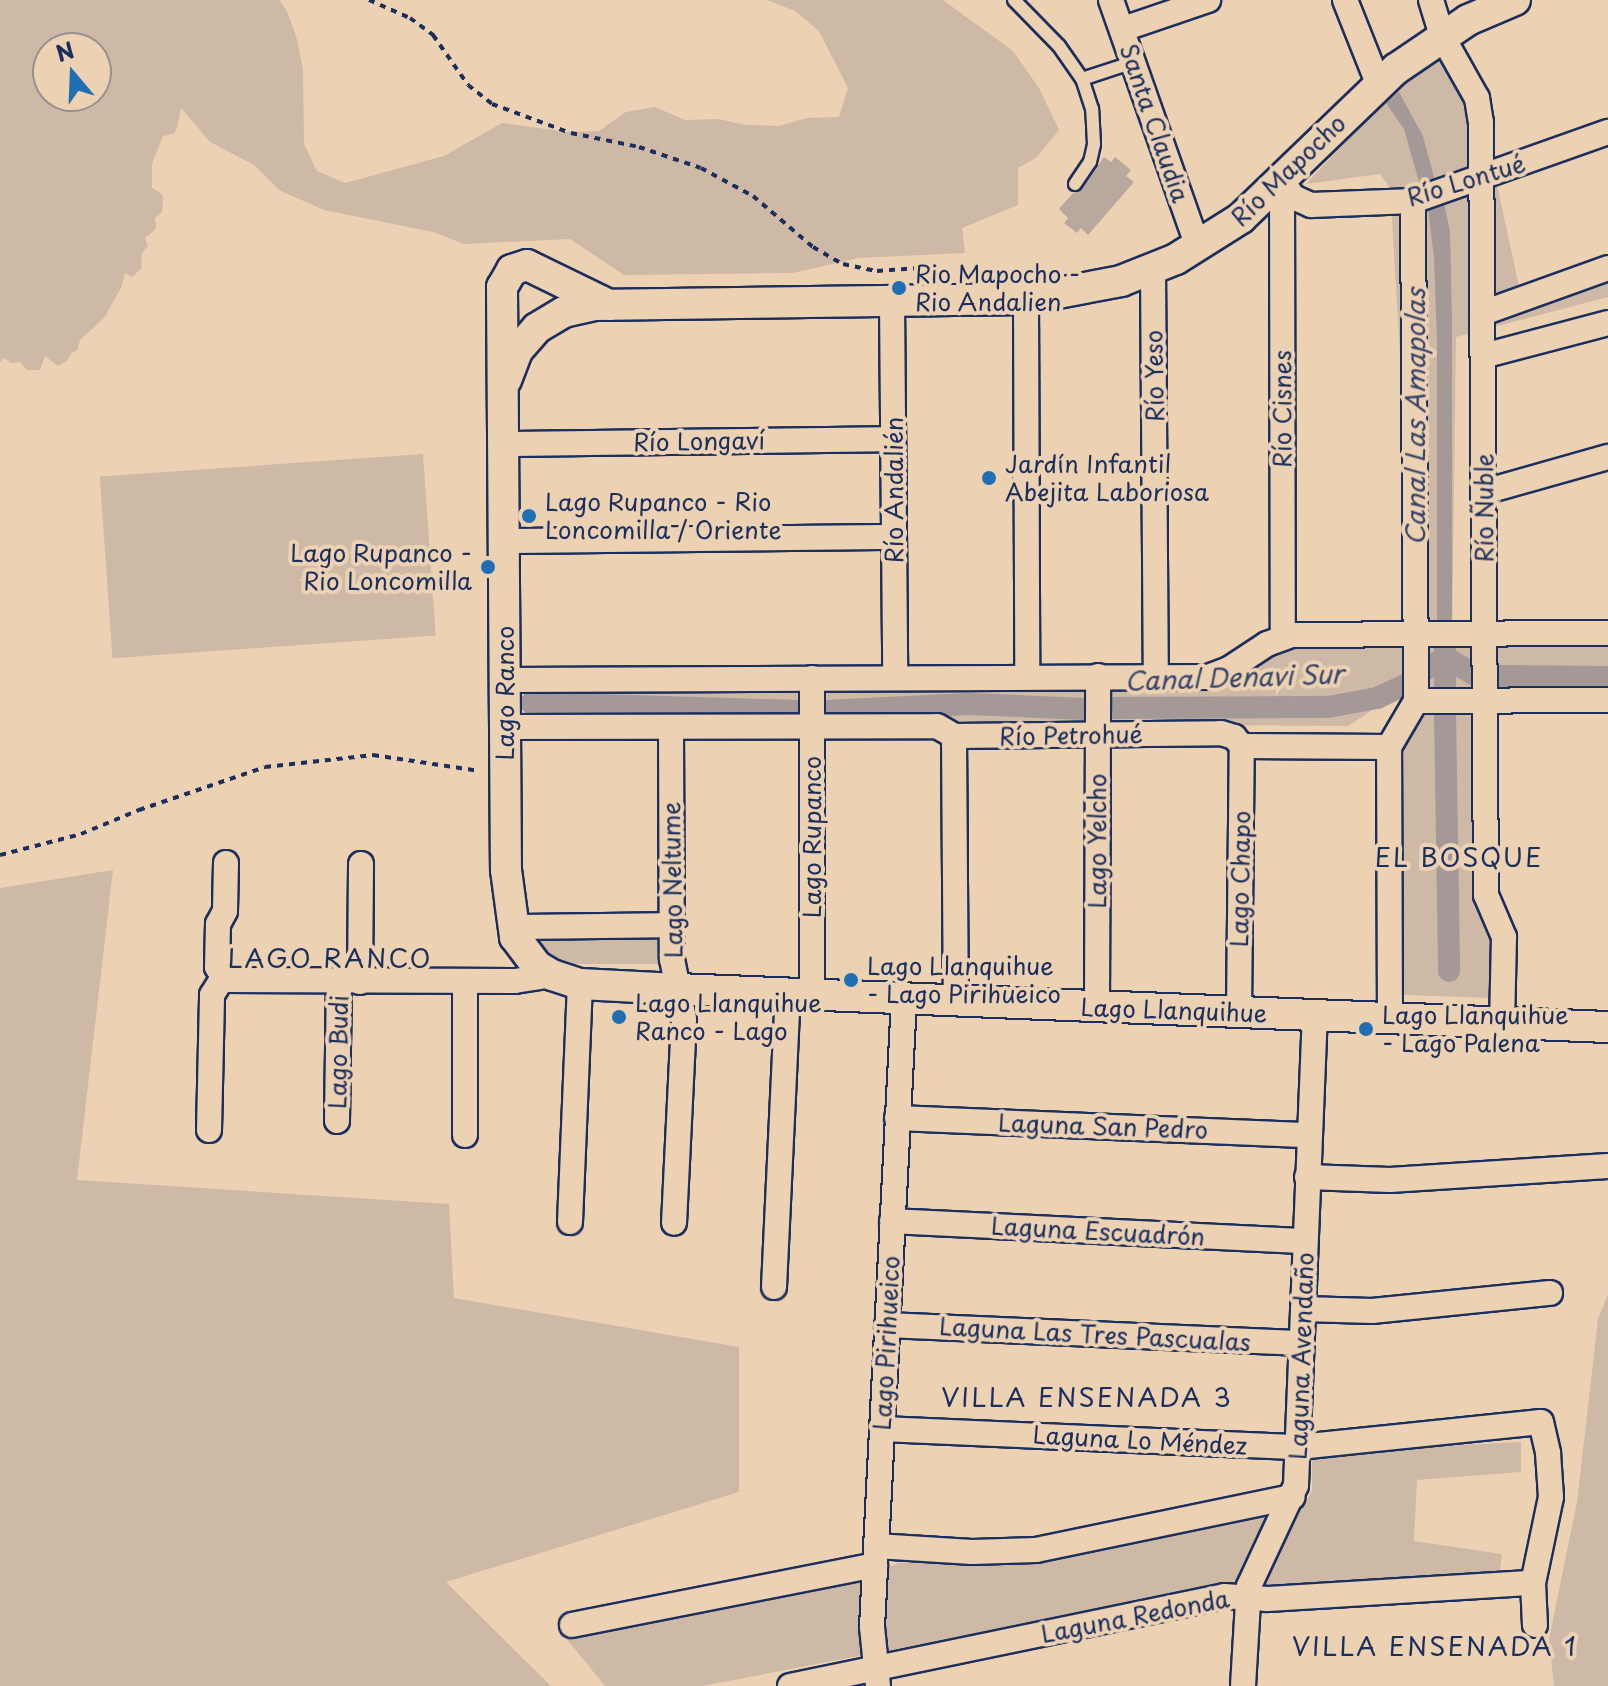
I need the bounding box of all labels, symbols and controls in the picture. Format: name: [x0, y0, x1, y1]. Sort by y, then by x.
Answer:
north arrow: [32, 32, 112, 112]
text: N: [51, 32, 78, 69]
street label: Santa Claudia: [1114, 40, 1196, 206]
street label: Río Mapocho: [1224, 107, 1352, 233]
street label: Río Lontué: [1403, 148, 1529, 212]
place label: Rio Mapocho - Rio Andalien: [915, 260, 1085, 316]
marker: Rio Mapocho - Rio Andalien: [890, 279, 908, 297]
water label: Canal Las Amapolas: [1399, 288, 1431, 546]
street label: Río Yeso: [1139, 329, 1169, 423]
street label: Río Cisnes: [1268, 349, 1296, 469]
street label: Río Andalién: [880, 415, 908, 565]
street label: Río Longaví: [632, 425, 766, 457]
place label: Jardín Infantil Abejita Laboriosa: [1005, 450, 1209, 506]
street label: Río Ñuble: [1470, 453, 1498, 563]
marker: Jardín Infantil Abejita Laboriosa: [980, 469, 998, 487]
place label: Lago Rupanco - Rio Loncomilla / Oriente: [545, 488, 781, 544]
marker: Lago Rupanco - Rio Loncomilla / Oriente: [520, 507, 538, 525]
place label: Lago Rupanco - Rio Loncomilla: [290, 539, 472, 595]
marker: Lago Rupanco - Rio Loncomilla: [479, 558, 497, 576]
street label: Lago Ranco: [491, 626, 519, 760]
water label: Canal Denavi Sur: [1123, 658, 1345, 696]
street label: Río Petrohué: [998, 719, 1144, 751]
street label: Lago Rupanco: [798, 756, 826, 918]
street label: Lago Yelcho: [1083, 774, 1111, 908]
street label: Lago Neltume: [656, 801, 688, 959]
street label: Lago Chapo: [1224, 810, 1256, 948]
district label: EL BOSQUE: [1375, 841, 1543, 873]
district label: LAGO RANCO: [228, 942, 432, 974]
place label: Lago Llanquihue - Lago Pirihueico: [867, 952, 1062, 1008]
marker: Lago Llanquihue - Lago Pirihueico: [842, 971, 860, 989]
place label: Lago Llanquihue Ranco - Lago: [635, 989, 823, 1045]
street label: Lago Llanquihue: [1080, 992, 1268, 1028]
street label: Lago Budi: [323, 995, 353, 1109]
place label: Lago Llanquihue - Lago Palena: [1382, 1001, 1570, 1057]
marker: Lago Llanquihue Ranco - Lago: [610, 1008, 628, 1026]
marker: Lago Llanquihue - Lago Palena: [1357, 1020, 1375, 1038]
street label: Laguna San Pedro: [998, 1108, 1208, 1144]
street label: Laguna Escuadrón: [991, 1211, 1205, 1251]
street label: Laguna Avendaño: [1283, 1253, 1319, 1459]
street label: Lago Pirihueico: [867, 1255, 905, 1431]
street label: Laguna Las Tres Pascualas: [939, 1311, 1251, 1357]
district label: VILLA ENSENADA 3: [940, 1381, 1234, 1413]
street label: Laguna Lo Méndez: [1032, 1420, 1248, 1460]
street label: Laguna Redonda: [1039, 1584, 1231, 1648]
district label: VILLA ENSENADA 1: [1291, 1630, 1579, 1662]

